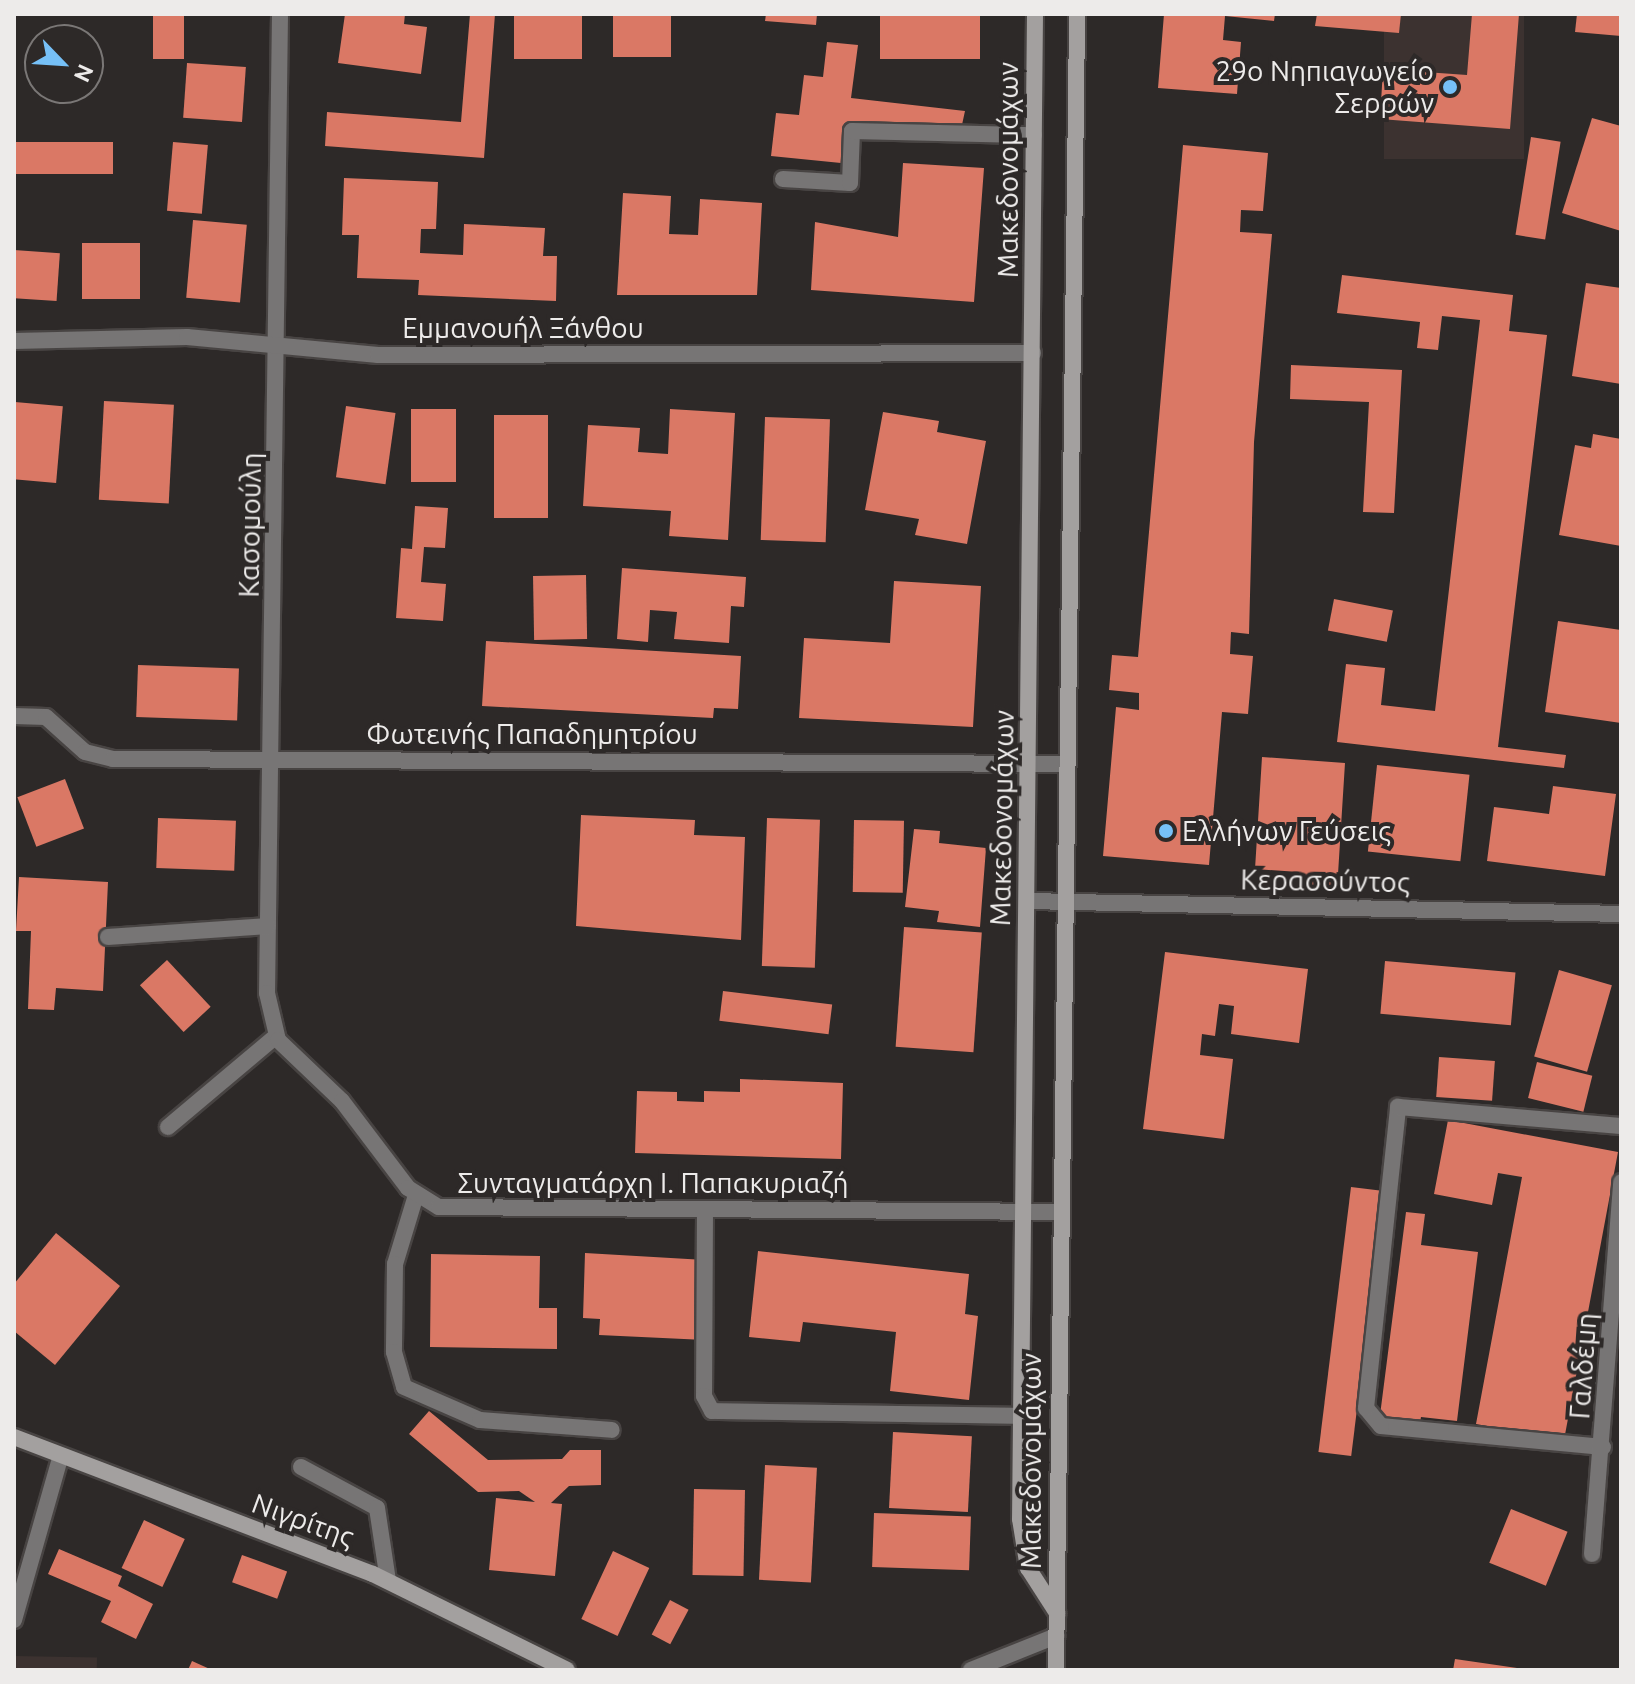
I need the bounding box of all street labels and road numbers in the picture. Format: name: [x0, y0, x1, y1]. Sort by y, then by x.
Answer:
street label: Μακεδονομάχων: [991, 62, 1025, 278]
street label: Εμμανουήλ Ξάνθου: [402, 311, 644, 345]
street label: Κασομούλη: [232, 452, 268, 598]
street label: Μακεδονομάχων: [983, 710, 1021, 926]
street label: Φωτεινής Παπαδημητρίου: [366, 717, 698, 751]
street label: Κερασούντος: [1240, 863, 1410, 899]
street label: Συνταγματάρχη Ι. Παπακυριαζή: [457, 1166, 849, 1200]
street label: Γαλδέμη: [1563, 1312, 1603, 1420]
street label: Μακεδονομάχων: [1014, 1353, 1048, 1569]
street label: Νιγρίτης: [247, 1486, 359, 1554]

